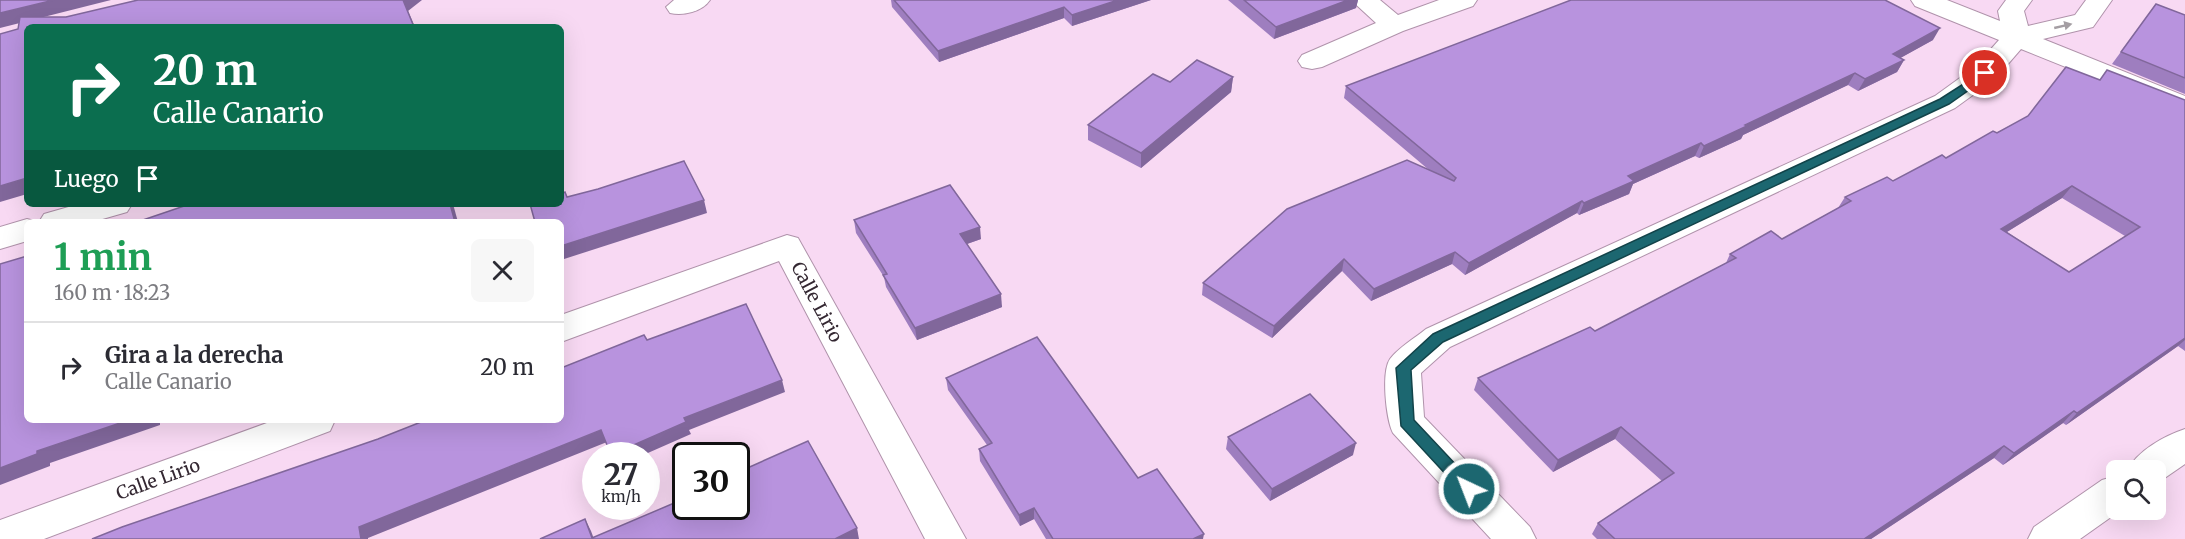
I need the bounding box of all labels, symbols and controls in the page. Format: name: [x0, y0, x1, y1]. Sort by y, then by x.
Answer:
one-way arrow: [2054, 21, 2072, 31]
text: 20 m: [153, 44, 257, 96]
pin: [1959, 47, 2010, 98]
icon: right: [54, 48, 132, 126]
icon: arrive: [1968, 56, 2001, 89]
text: Calle Canario: [153, 96, 324, 130]
icon: arrive: [131, 162, 164, 195]
text: Luego: [54, 165, 119, 193]
text: 1 min: [54, 235, 152, 280]
button: close: [471, 239, 534, 302]
street label: Calle Lirio: [786, 258, 848, 346]
text: 160 m · 18:23: [54, 280, 170, 305]
text: Gira a la derecha: [105, 341, 283, 369]
icon: right: [54, 351, 87, 384]
text: 20 m: [480, 353, 534, 381]
text: Calle Canario: [105, 369, 232, 394]
speed limit sign: 30: [672, 442, 750, 520]
street label: Calle Lirio: [113, 453, 203, 505]
text: 27: [604, 455, 638, 493]
position arrow: [1437, 457, 1501, 521]
map controls: [2106, 460, 2166, 520]
button: search: [2106, 460, 2166, 520]
text: km/h: [601, 487, 641, 506]

